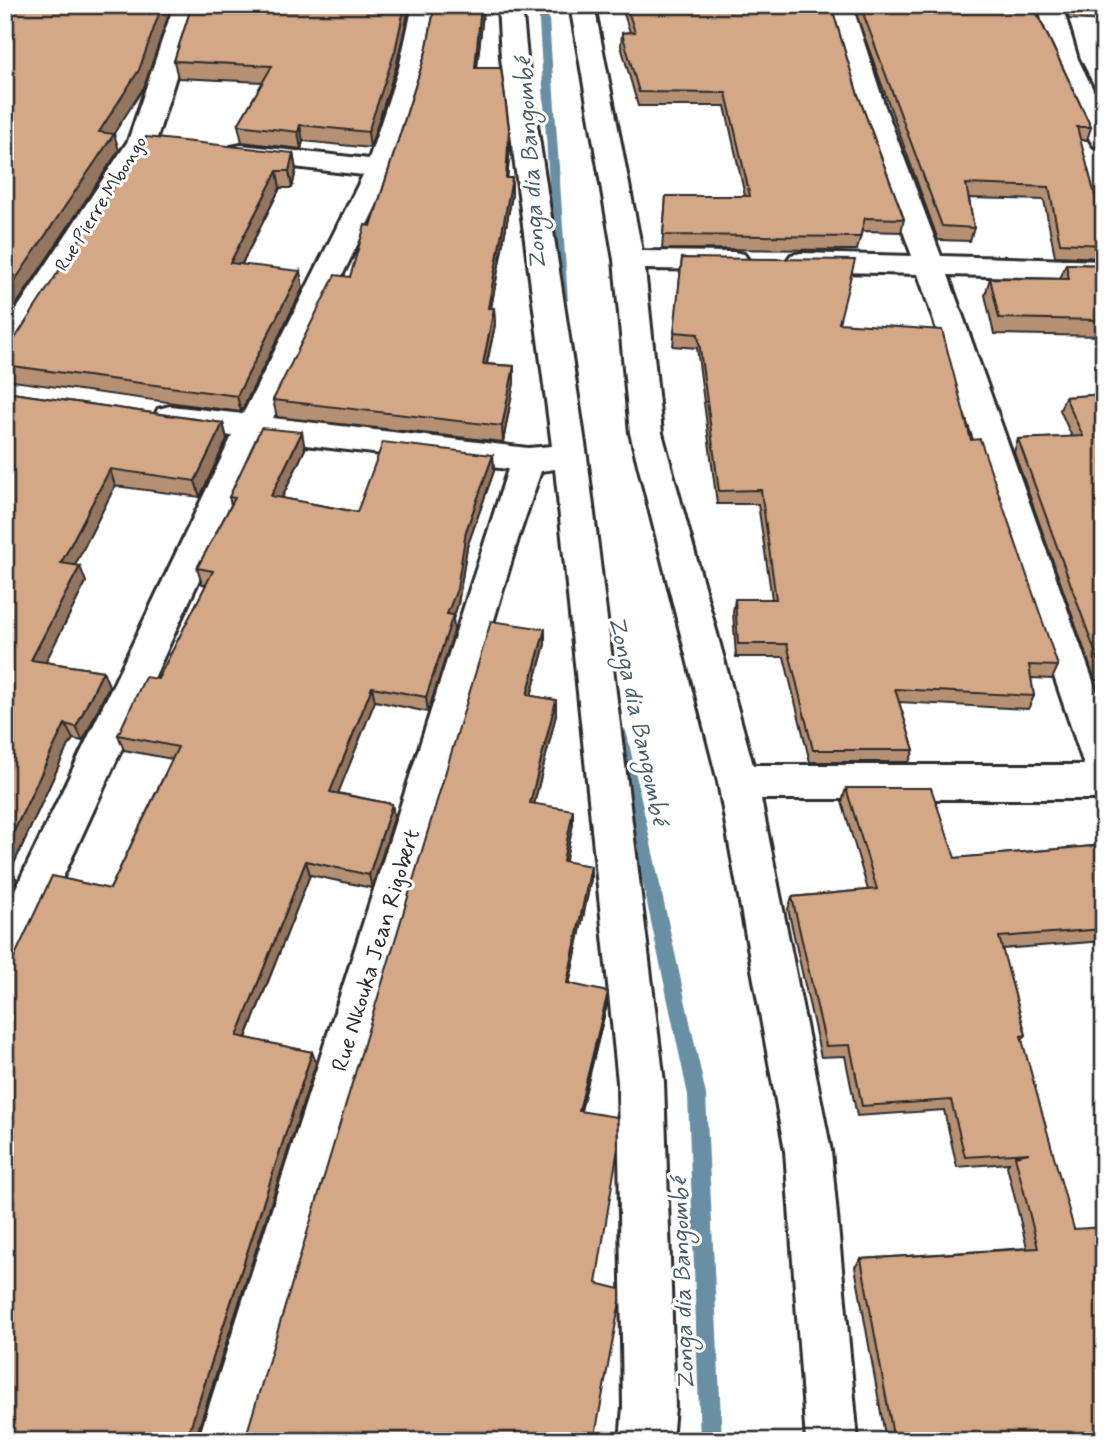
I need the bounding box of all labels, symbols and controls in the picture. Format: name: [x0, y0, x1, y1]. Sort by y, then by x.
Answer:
water label: Zonga dia Bangombé: [508, 53, 556, 271]
street label: Rue Pierre Mbongo: [50, 131, 154, 277]
water label: Zonga dia Bangombé: [598, 613, 676, 831]
street label: Rue Nkouka Jean Rigobert: [326, 826, 428, 1075]
water label: Zonga dia Bangombé: [664, 1173, 705, 1391]

